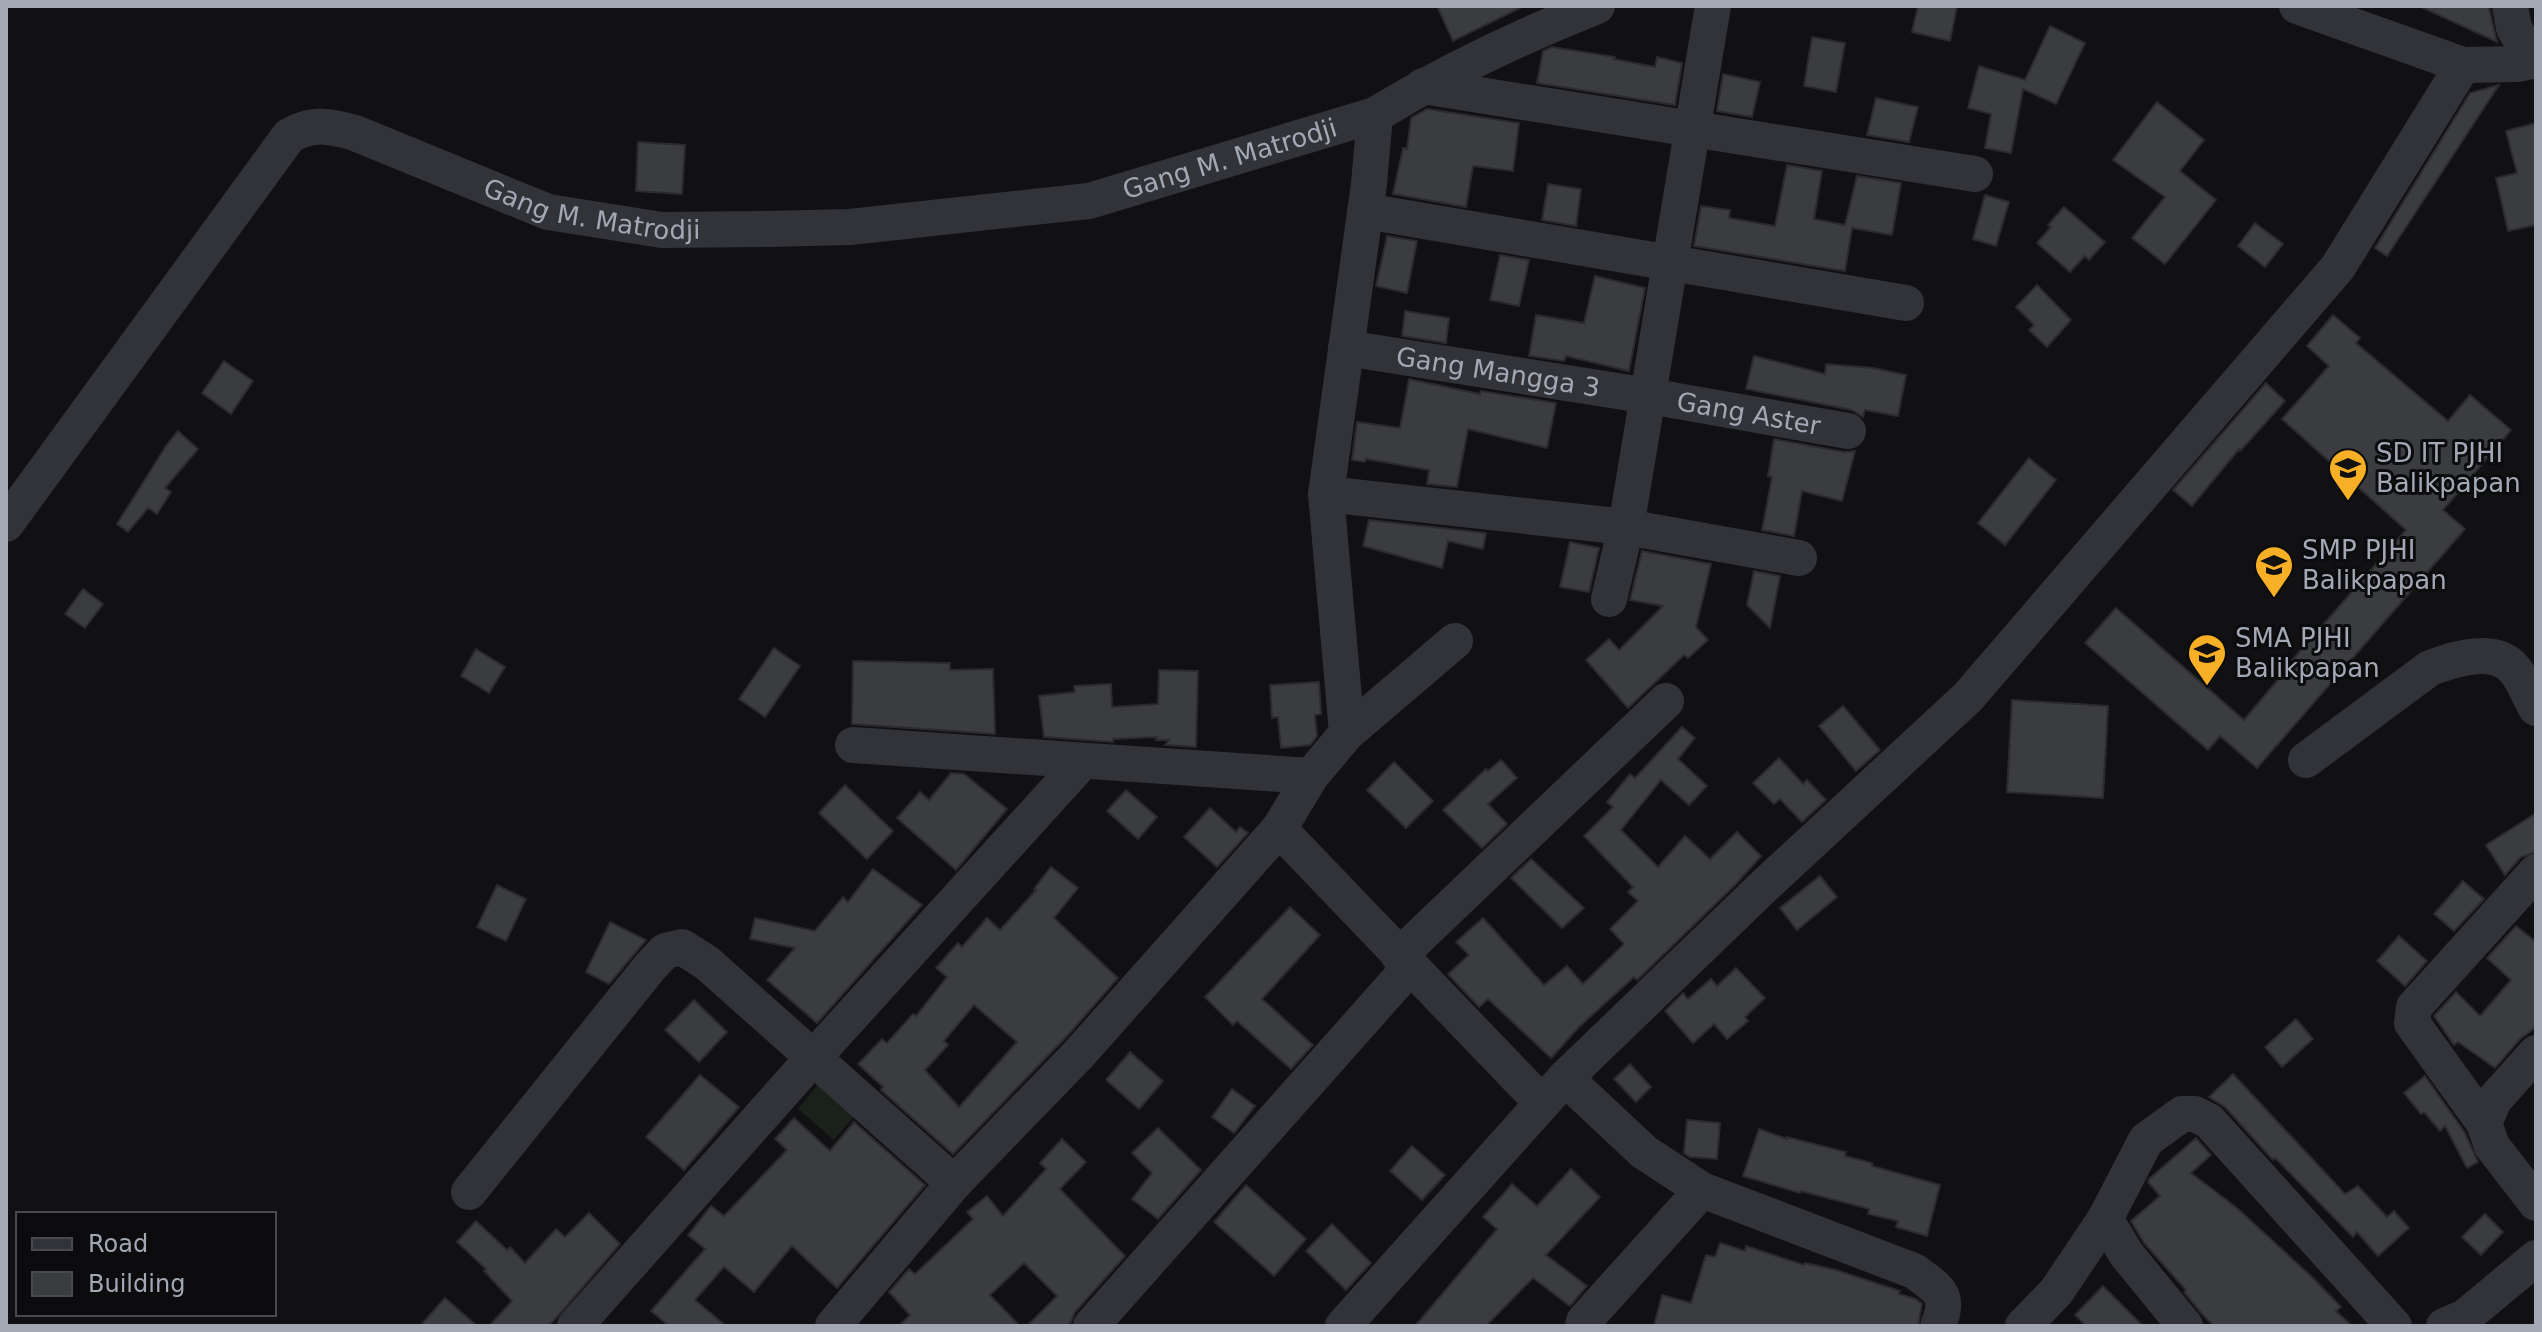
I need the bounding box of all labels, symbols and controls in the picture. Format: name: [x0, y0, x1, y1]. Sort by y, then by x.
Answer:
street label: Gang M. Matrodji: [1119, 112, 1340, 205]
street label: Gang M. Matrodji: [479, 172, 700, 246]
street label: Gang Mangga 3: [1394, 341, 1602, 403]
street label: Gang Aster: [1674, 386, 1823, 441]
place label: SD IT PJHI Balikpapan: [2376, 438, 2521, 498]
school or university icon: SD IT PJHI Balikpapan: [2327, 447, 2369, 502]
place label: SMP PJHI Balikpapan: [2302, 535, 2447, 595]
school or university icon: SMP PJHI Balikpapan: [2253, 544, 2295, 599]
place label: SMA PJHI Balikpapan: [2235, 623, 2380, 683]
school or university icon: SMA PJHI Balikpapan: [2186, 632, 2228, 687]
legend: [16, 1212, 276, 1316]
text: Road: [88, 1230, 148, 1258]
text: Building: [88, 1270, 185, 1298]

